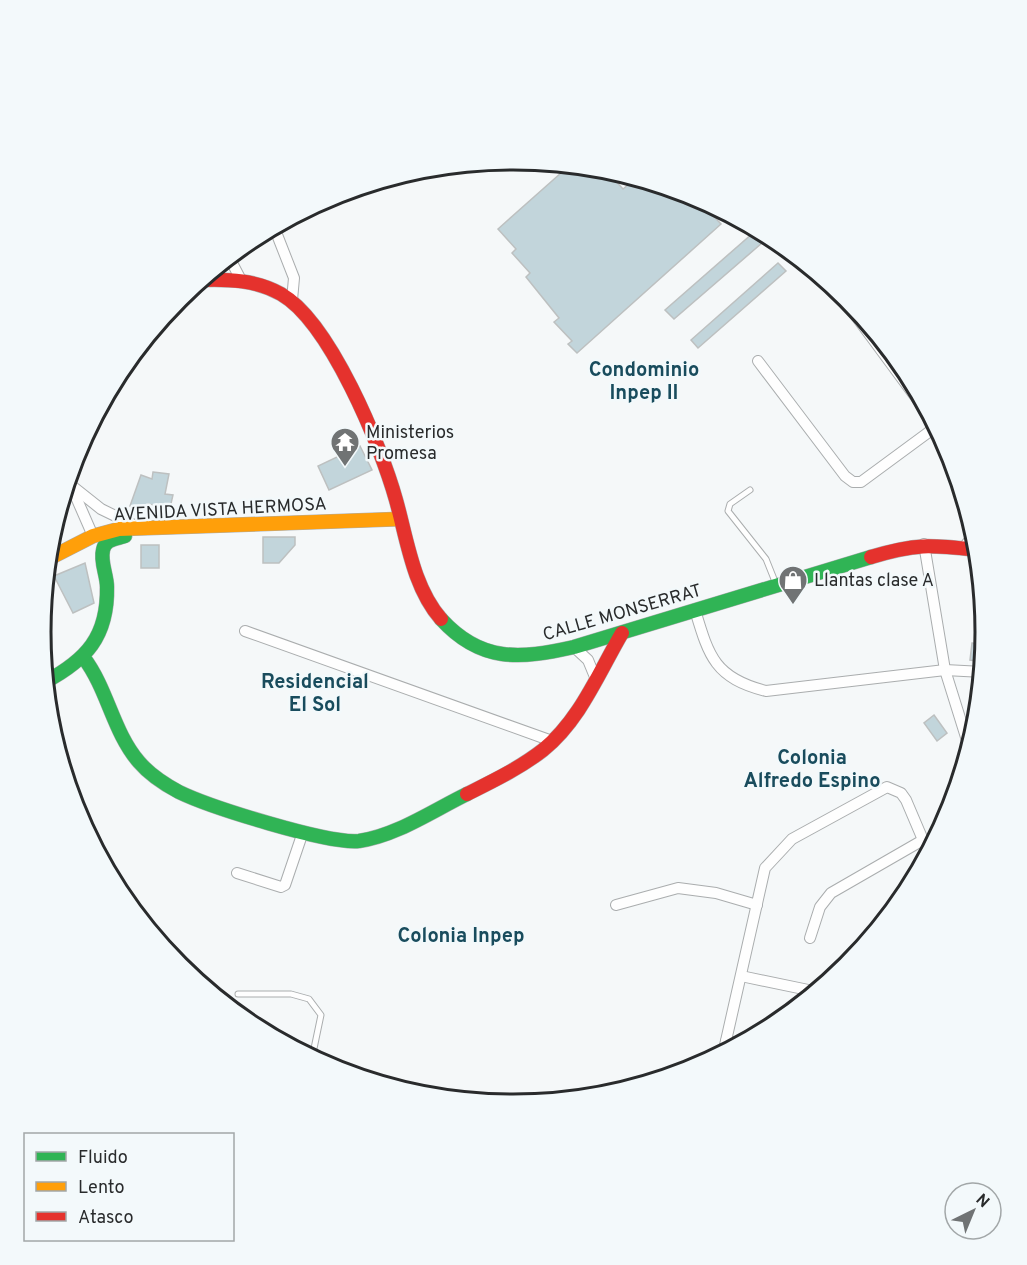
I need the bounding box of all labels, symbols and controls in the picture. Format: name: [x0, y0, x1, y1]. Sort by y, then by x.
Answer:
district label: Condominio Inpep II: [589, 358, 699, 407]
place label: Ministerios Promesa: [366, 422, 454, 466]
temple icon: Ministerios Promesa: [329, 426, 361, 468]
street label: AVENIDA VISTA HERMOSA: [113, 493, 327, 528]
shop icon: Llantas clase A: [777, 564, 809, 606]
place label: Llantas clase A: [814, 570, 934, 593]
street label: CALLE MONSERRAT: [540, 580, 704, 647]
district label: Residencial El Sol: [261, 670, 369, 719]
district label: Colonia Alfredo Espino: [743, 746, 881, 795]
district label: Colonia Inpep: [398, 924, 524, 950]
legend: [24, 1133, 234, 1241]
text: Fluido: [78, 1147, 128, 1170]
text: Lento: [78, 1177, 124, 1200]
north arrow: [943, 1181, 1003, 1241]
text: N: [971, 1190, 993, 1213]
text: Atasco: [78, 1207, 134, 1230]

